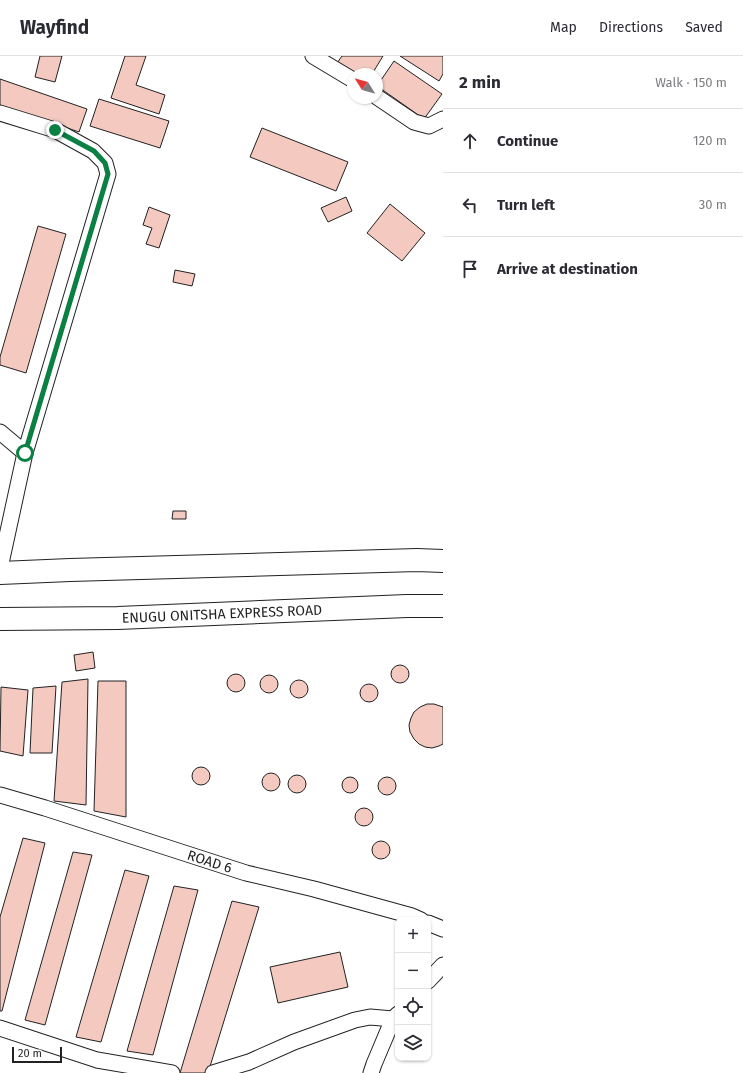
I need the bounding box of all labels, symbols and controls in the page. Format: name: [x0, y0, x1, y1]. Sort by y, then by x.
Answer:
text: Wayfind: [20, 16, 89, 39]
text: Map: [550, 19, 577, 36]
text: Directions: [599, 19, 663, 36]
text: Saved: [685, 19, 723, 36]
north arrow: [347, 68, 383, 104]
text: 2 min: [459, 72, 501, 93]
text: Walk · 150 m: [655, 75, 727, 90]
route end: [46, 121, 64, 139]
icon: ahead: [459, 130, 481, 152]
text: Continue: [497, 132, 558, 150]
text: 120 m: [693, 133, 727, 148]
icon: left: [459, 194, 481, 216]
text: Turn left: [497, 196, 555, 214]
text: 30 m: [699, 197, 727, 212]
icon: arrive: [459, 258, 481, 280]
text: Arrive at destination: [497, 260, 638, 278]
route start: [16, 444, 34, 462]
street label: ENUGU ONITSHA EXPRESS ROAD: [121, 602, 322, 627]
street label: ROAD 6: [185, 847, 234, 877]
map controls: [395, 917, 431, 1061]
button: +: [395, 917, 431, 953]
button: −: [395, 953, 431, 989]
button: locate: [395, 989, 431, 1025]
button: layers: [395, 1025, 431, 1061]
scale bar: [12, 1045, 62, 1064]
text: 20 m: [18, 1047, 42, 1060]

